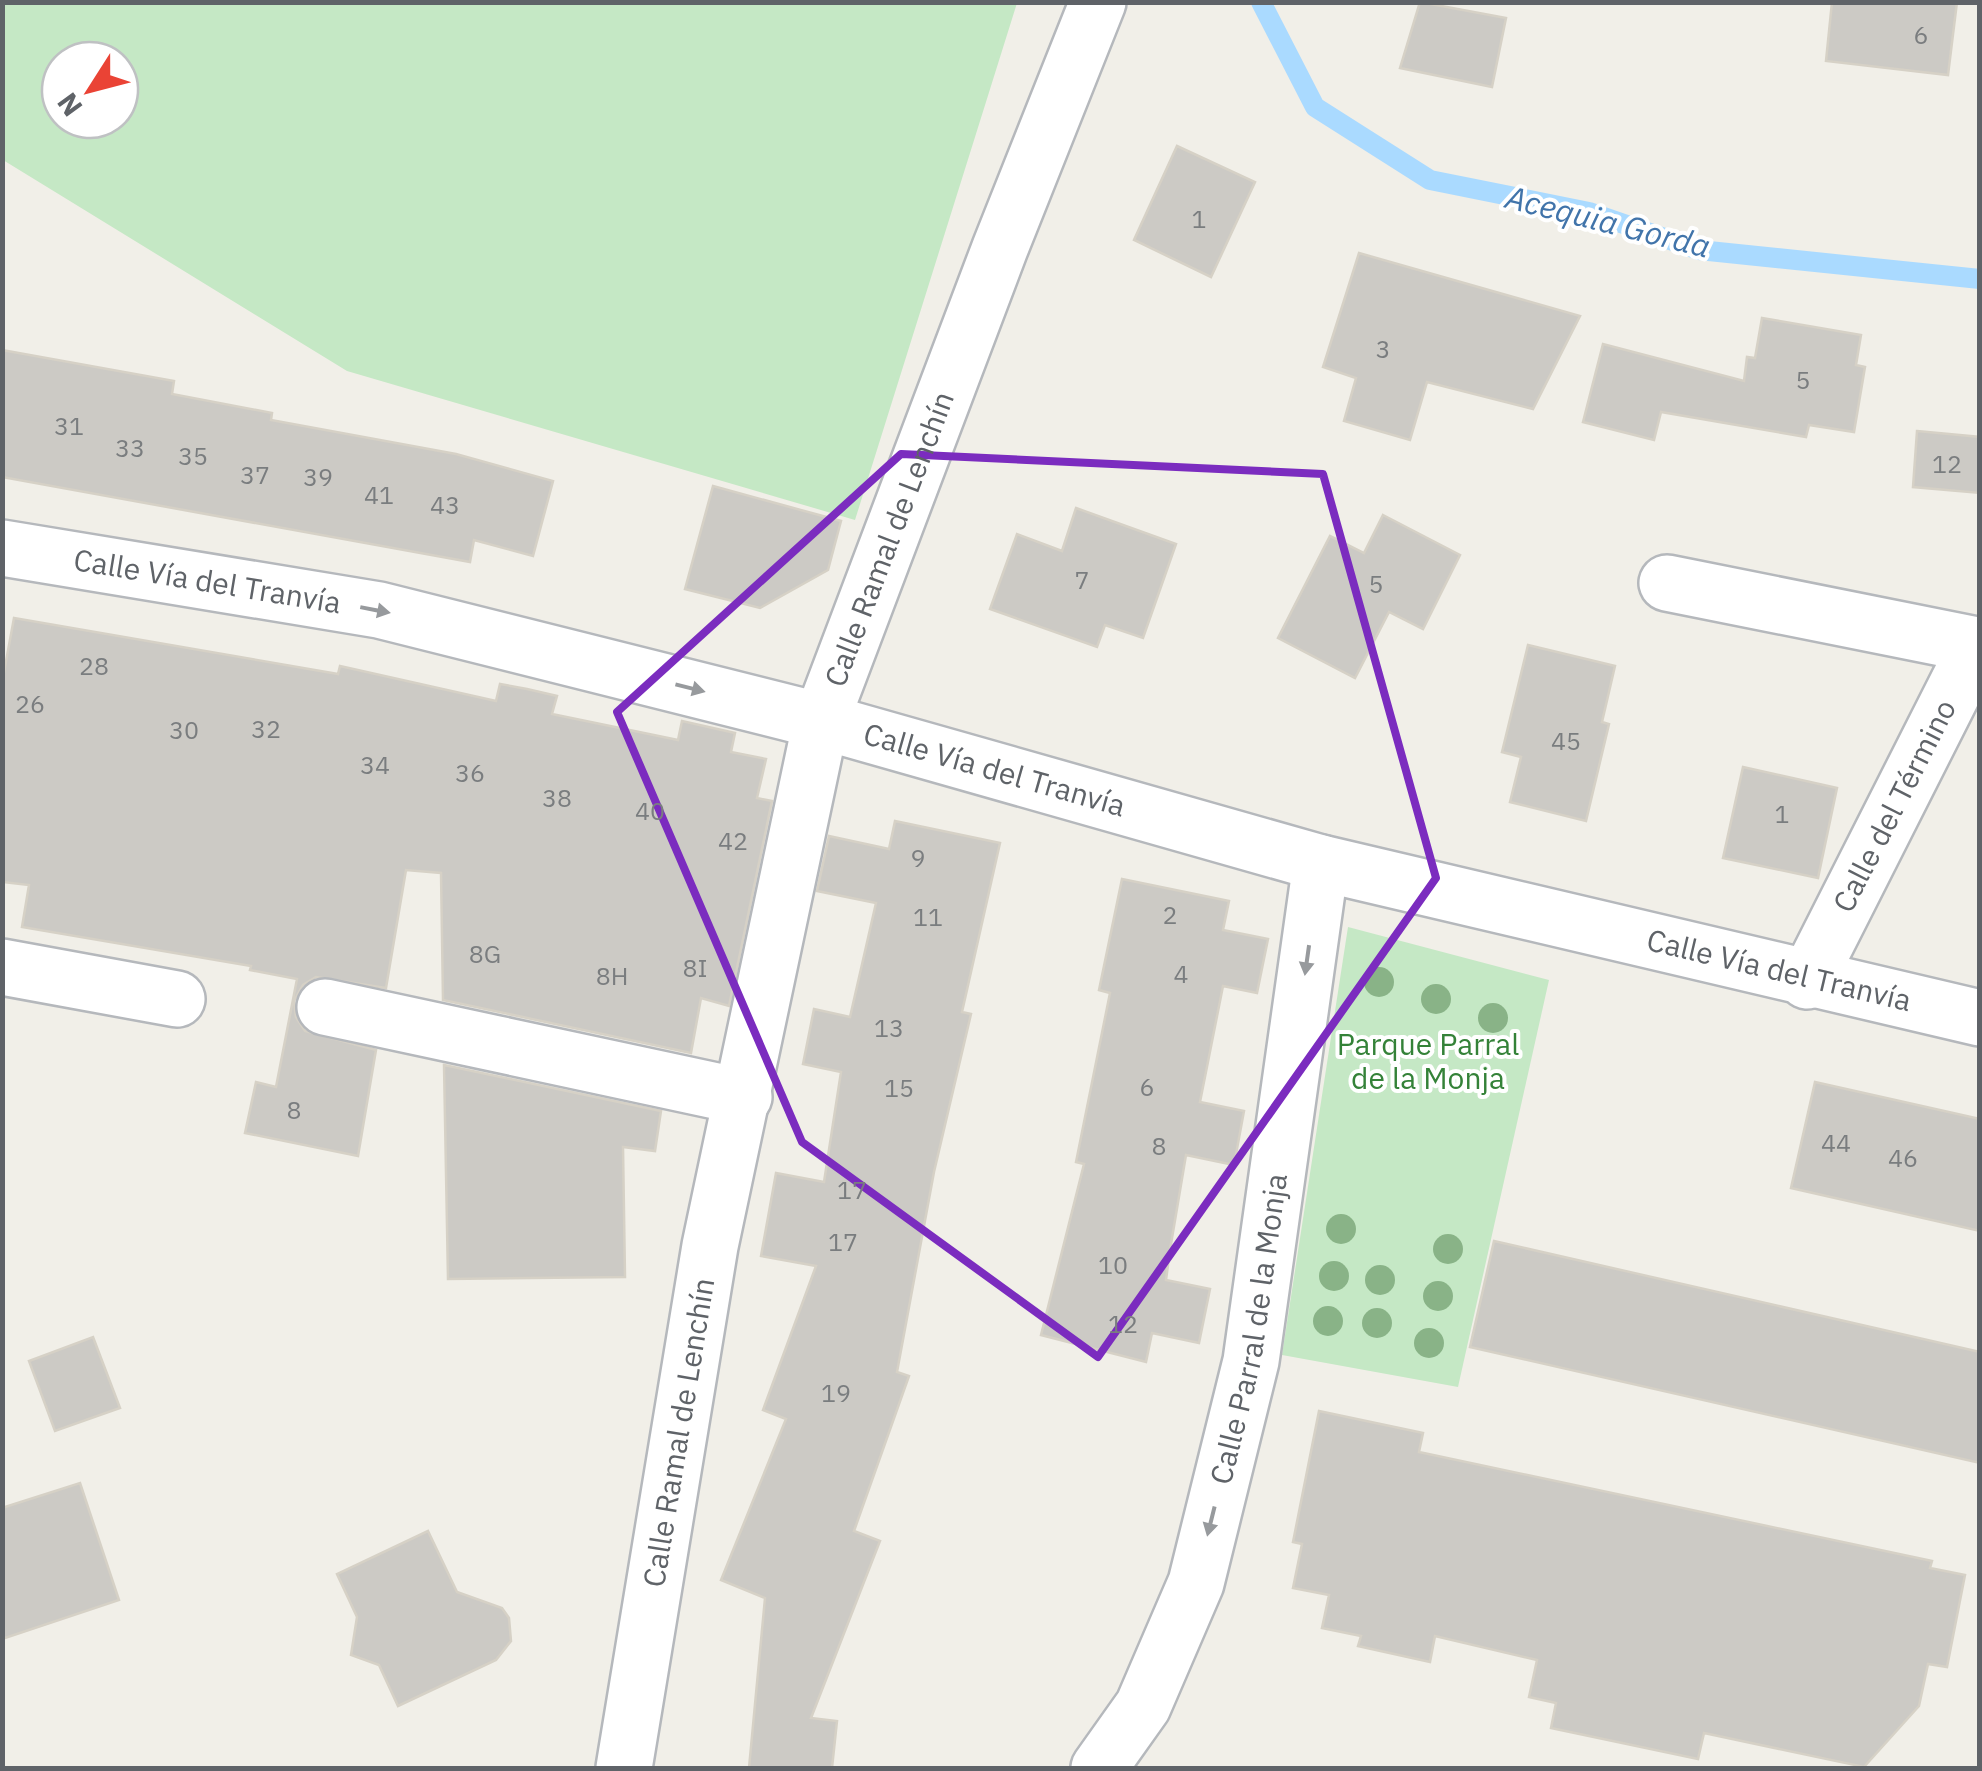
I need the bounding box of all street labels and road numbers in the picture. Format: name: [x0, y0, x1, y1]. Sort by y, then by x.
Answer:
street label: Calle Ramal de Lenchín: [815, 386, 962, 692]
street label: Calle Vía del Tranvía: [71, 539, 344, 621]
street label: Calle del Término: [1823, 692, 1964, 918]
street label: Calle Vía del Tranvía: [859, 713, 1130, 824]
street label: Calle Vía del Tranvía: [1643, 919, 1915, 1019]
street label: Calle Parral de la Monja: [1200, 1171, 1295, 1488]
street label: Calle Ramal de Lenchín: [633, 1275, 722, 1590]

